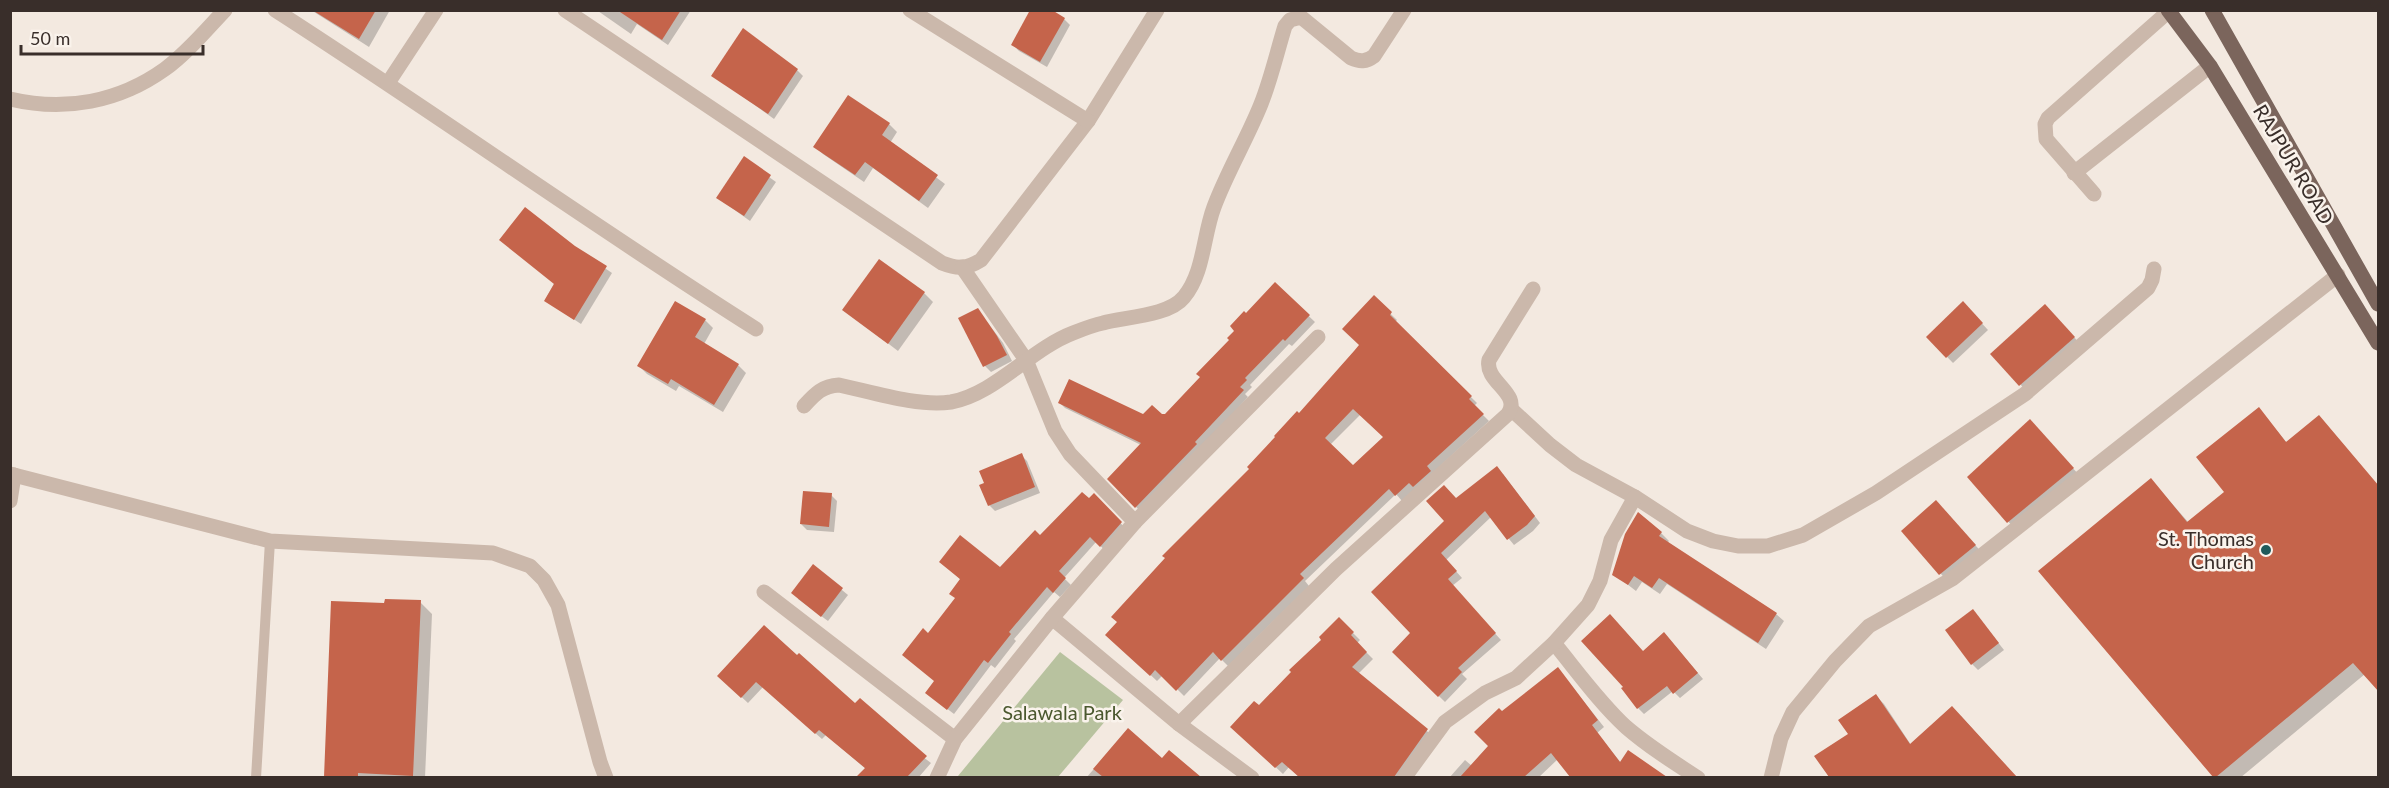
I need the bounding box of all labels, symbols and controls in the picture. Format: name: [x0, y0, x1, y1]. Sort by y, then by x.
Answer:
scale bar: [21, 18, 202, 56]
text: 50 m: [30, 27, 70, 49]
street label: RAJPUR ROAD: [2249, 100, 2339, 228]
place label: St. Thomas Church: [2158, 526, 2254, 573]
marker: St. Thomas Church: [2259, 543, 2273, 557]
park label: Salawala Park: [1002, 700, 1123, 724]

